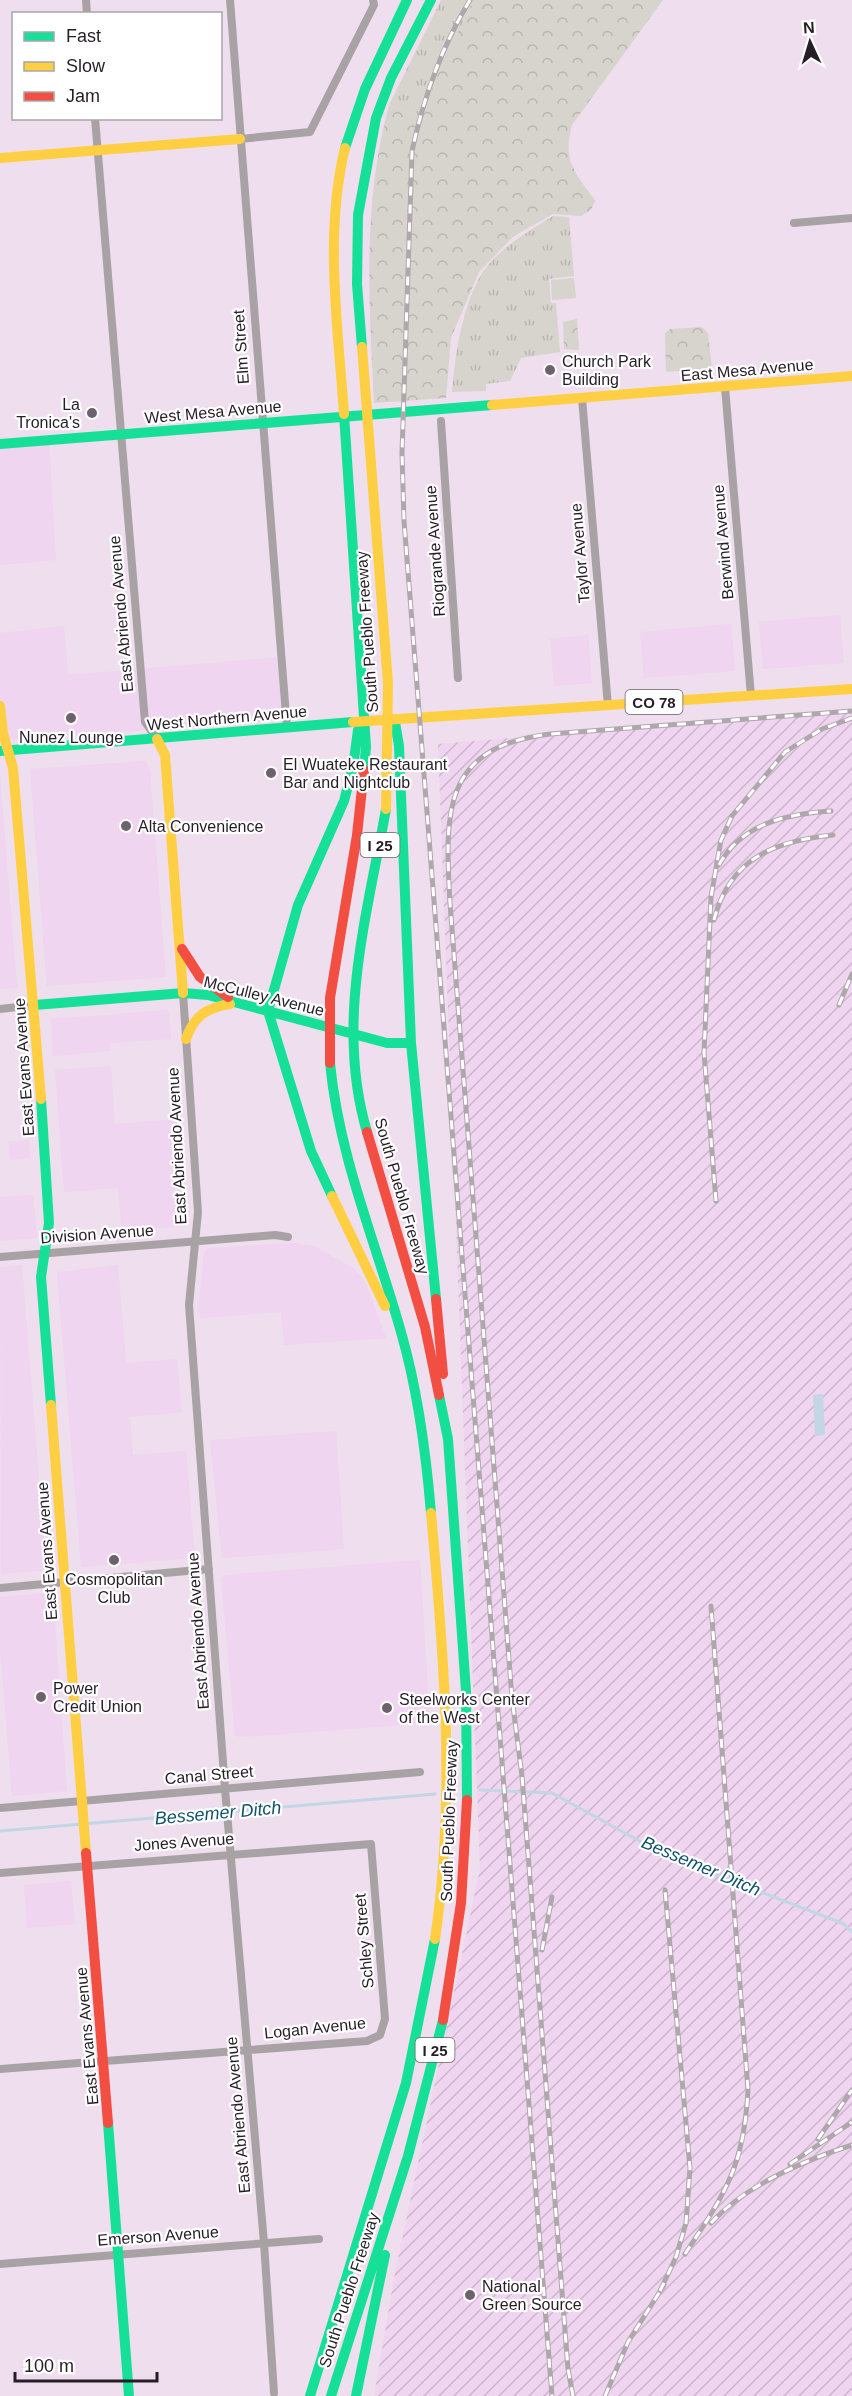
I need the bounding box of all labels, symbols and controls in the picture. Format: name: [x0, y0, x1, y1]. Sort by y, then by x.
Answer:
legend: [12, 12, 222, 120]
north arrow: [780, 12, 840, 72]
text: N: [803, 19, 815, 36]
text: Fast: [66, 26, 101, 46]
text: Slow: [66, 56, 106, 76]
text: Jam: [66, 86, 100, 106]
street label: Elm Street: [230, 309, 252, 385]
place label: Church Park Building: [562, 353, 652, 388]
street label: East Mesa Avenue: [680, 356, 814, 384]
marker: Church Park Building: [543, 363, 557, 377]
place label: La Tronica's: [16, 396, 80, 431]
street label: West Mesa Avenue: [144, 398, 282, 426]
marker: La Tronica's: [85, 406, 99, 420]
street label: Berwind Avenue: [709, 484, 736, 600]
street label: Riogrande Avenue: [422, 485, 448, 617]
street label: Taylor Avenue: [567, 502, 593, 604]
street label: East Abriendo Avenue: [106, 535, 136, 693]
street label: South Pueblo Freeway: [353, 551, 381, 713]
road number: CO 78: [626, 690, 682, 714]
street label: West Northern Avenue: [146, 703, 308, 733]
marker: Nunez Lounge: [64, 711, 78, 725]
place label: Nunez Lounge: [19, 729, 123, 746]
place label: El Wuateke Restaurant Bar and Nightclub: [283, 756, 448, 791]
marker: El Wuateke Restaurant Bar and Nightclub: [264, 766, 278, 780]
place label: Alta Convenience: [138, 818, 264, 835]
marker: Alta Convenience: [119, 819, 133, 833]
road number: I 25: [360, 833, 400, 857]
street label: McCulley Avenue: [202, 973, 326, 1019]
street label: East Evans Avenue: [11, 997, 37, 1137]
street label: East Abriendo Avenue: [164, 1067, 190, 1225]
street label: South Pueblo Freeway: [372, 1116, 432, 1276]
street label: Division Avenue: [40, 1222, 154, 1246]
street label: East Evans Avenue: [34, 1481, 60, 1621]
street label: East Abriendo Avenue: [184, 1552, 212, 1710]
marker: Cosmopolitan Club: [107, 1553, 121, 1567]
place label: Cosmopolitan Club: [65, 1571, 163, 1606]
place label: Power Credit Union: [53, 1680, 142, 1715]
marker: Power Credit Union: [34, 1690, 48, 1704]
place label: Steelworks Center of the West: [399, 1691, 530, 1726]
marker: Steelworks Center of the West: [380, 1701, 394, 1715]
street label: South Pueblo Freeway: [438, 1740, 460, 1902]
street label: Canal Street: [164, 1763, 255, 1787]
water label: Bessemer Ditch: [154, 1798, 282, 1828]
street label: Jones Avenue: [133, 1830, 235, 1854]
water label: Bessemer Ditch: [639, 1832, 763, 1900]
street label: Schley Street: [351, 1892, 377, 1989]
street label: East Evans Avenue: [72, 1966, 102, 2106]
street label: Logan Avenue: [263, 2014, 367, 2042]
street label: East Abriendo Avenue: [223, 2036, 253, 2194]
road number: I 25: [416, 2038, 454, 2062]
street label: South Pueblo Freeway: [316, 2210, 382, 2370]
street label: Emerson Avenue: [97, 2223, 219, 2249]
place label: National Green Source: [482, 2278, 582, 2313]
marker: National Green Source: [463, 2288, 477, 2302]
scale bar: [15, 2345, 158, 2383]
text: 100 m: [24, 2356, 74, 2376]

